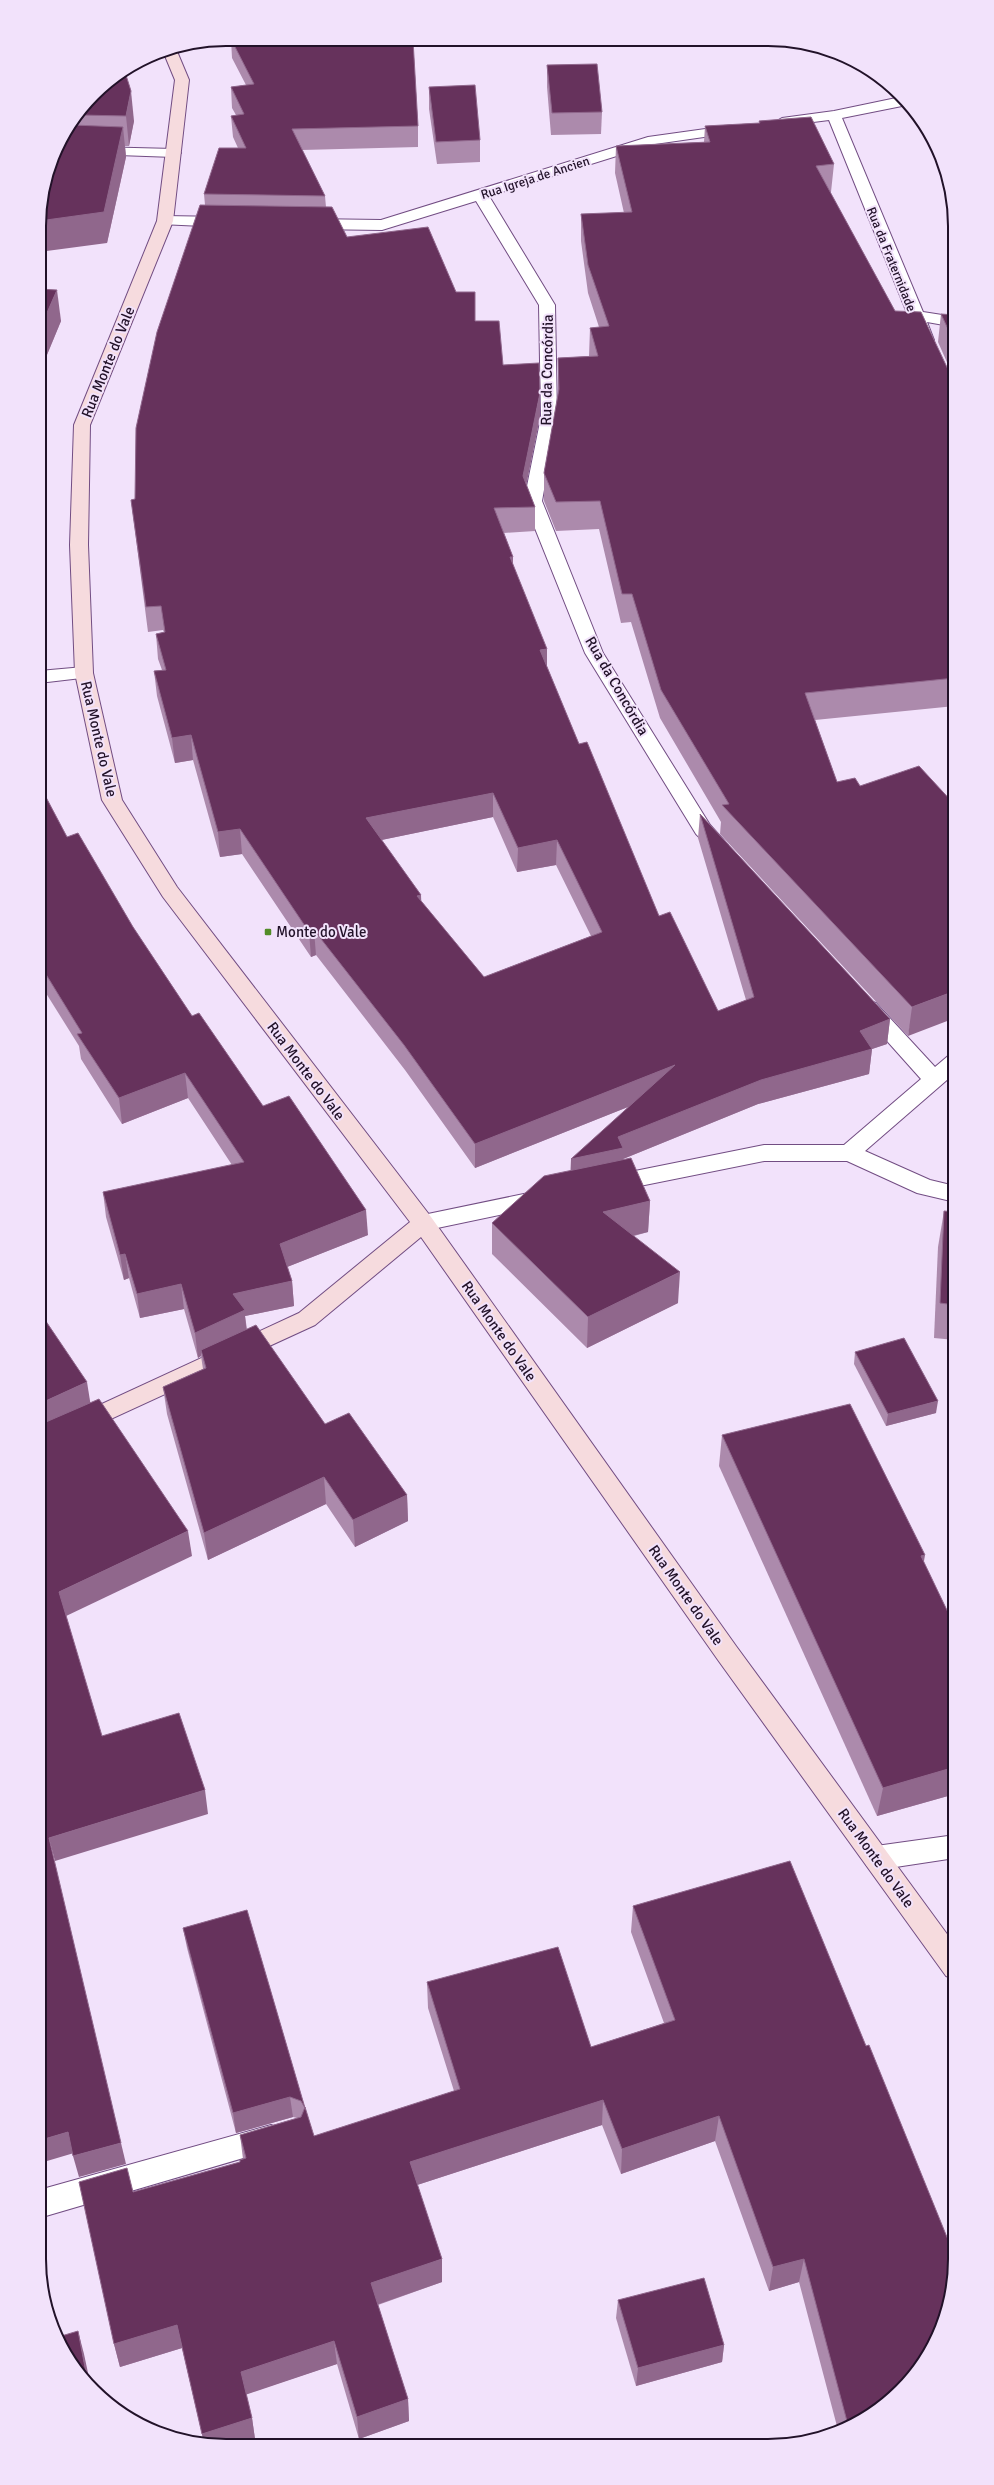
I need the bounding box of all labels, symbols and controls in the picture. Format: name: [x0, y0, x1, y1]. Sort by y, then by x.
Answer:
street label: Rua Igreja de Ancien: [479, 153, 592, 203]
street label: Rua da Fraternidade: [863, 205, 919, 314]
street label: Rua Monte do Vale: [78, 304, 138, 420]
street label: Rua da Concórdia: [537, 314, 557, 426]
street label: Rua da Concórdia: [581, 633, 653, 739]
street label: Rua Monte do Vale: [77, 679, 121, 799]
place label: Monte do Vale: [276, 923, 366, 941]
marker: Monte do Vale: [263, 927, 273, 937]
street label: Rua Monte do Vale: [263, 1018, 349, 1124]
street label: Rua Monte do Vale: [458, 1277, 540, 1385]
street label: Rua Monte do Vale: [645, 1541, 727, 1649]
street label: Rua Monte do Vale: [834, 1805, 918, 1911]

